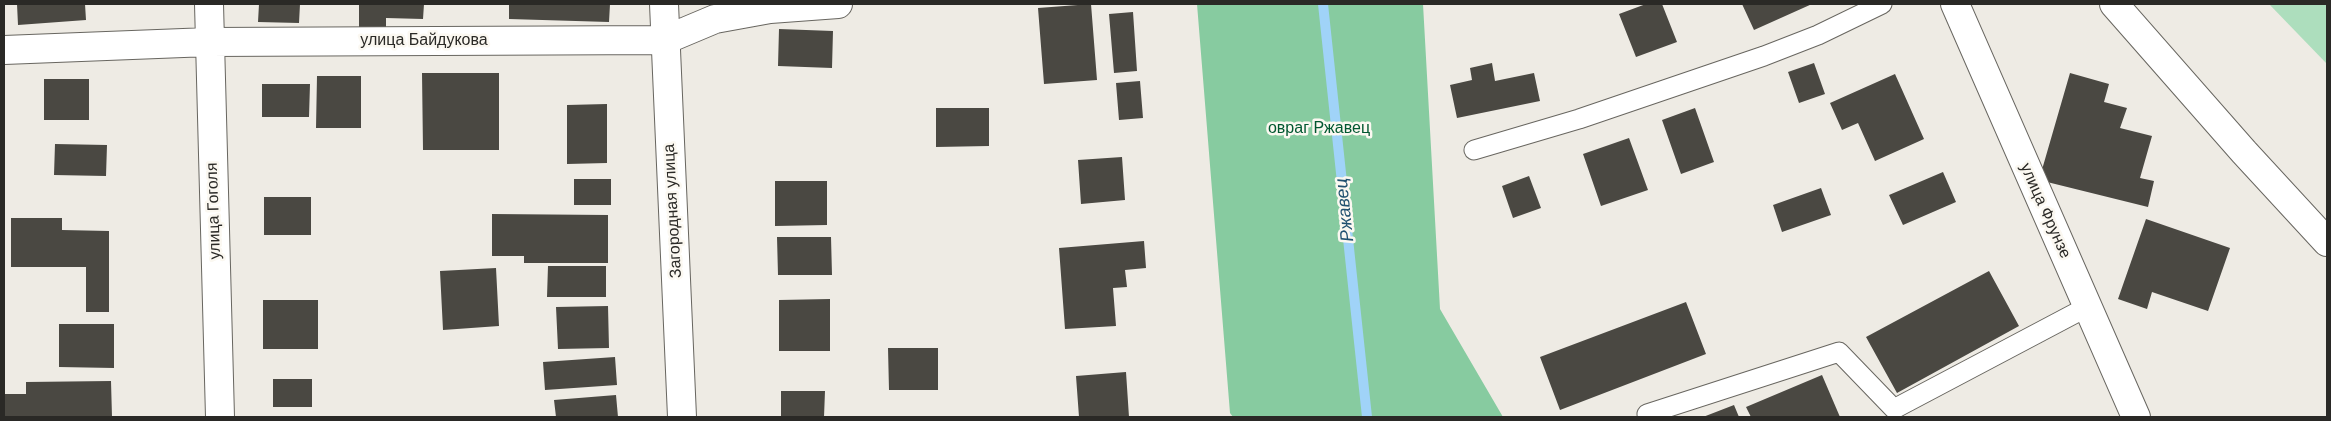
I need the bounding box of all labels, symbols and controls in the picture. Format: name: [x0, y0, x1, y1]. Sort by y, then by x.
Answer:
street label: улица Байдукова: [360, 31, 488, 51]
park label: овраг Ржавец: [1268, 119, 1370, 139]
street label: Загородная улица: [660, 143, 686, 279]
street label: улица Фрунзе: [2015, 160, 2075, 262]
street label: улица Гоголя: [203, 162, 225, 260]
water label: Ржавец: [1331, 177, 1359, 243]

